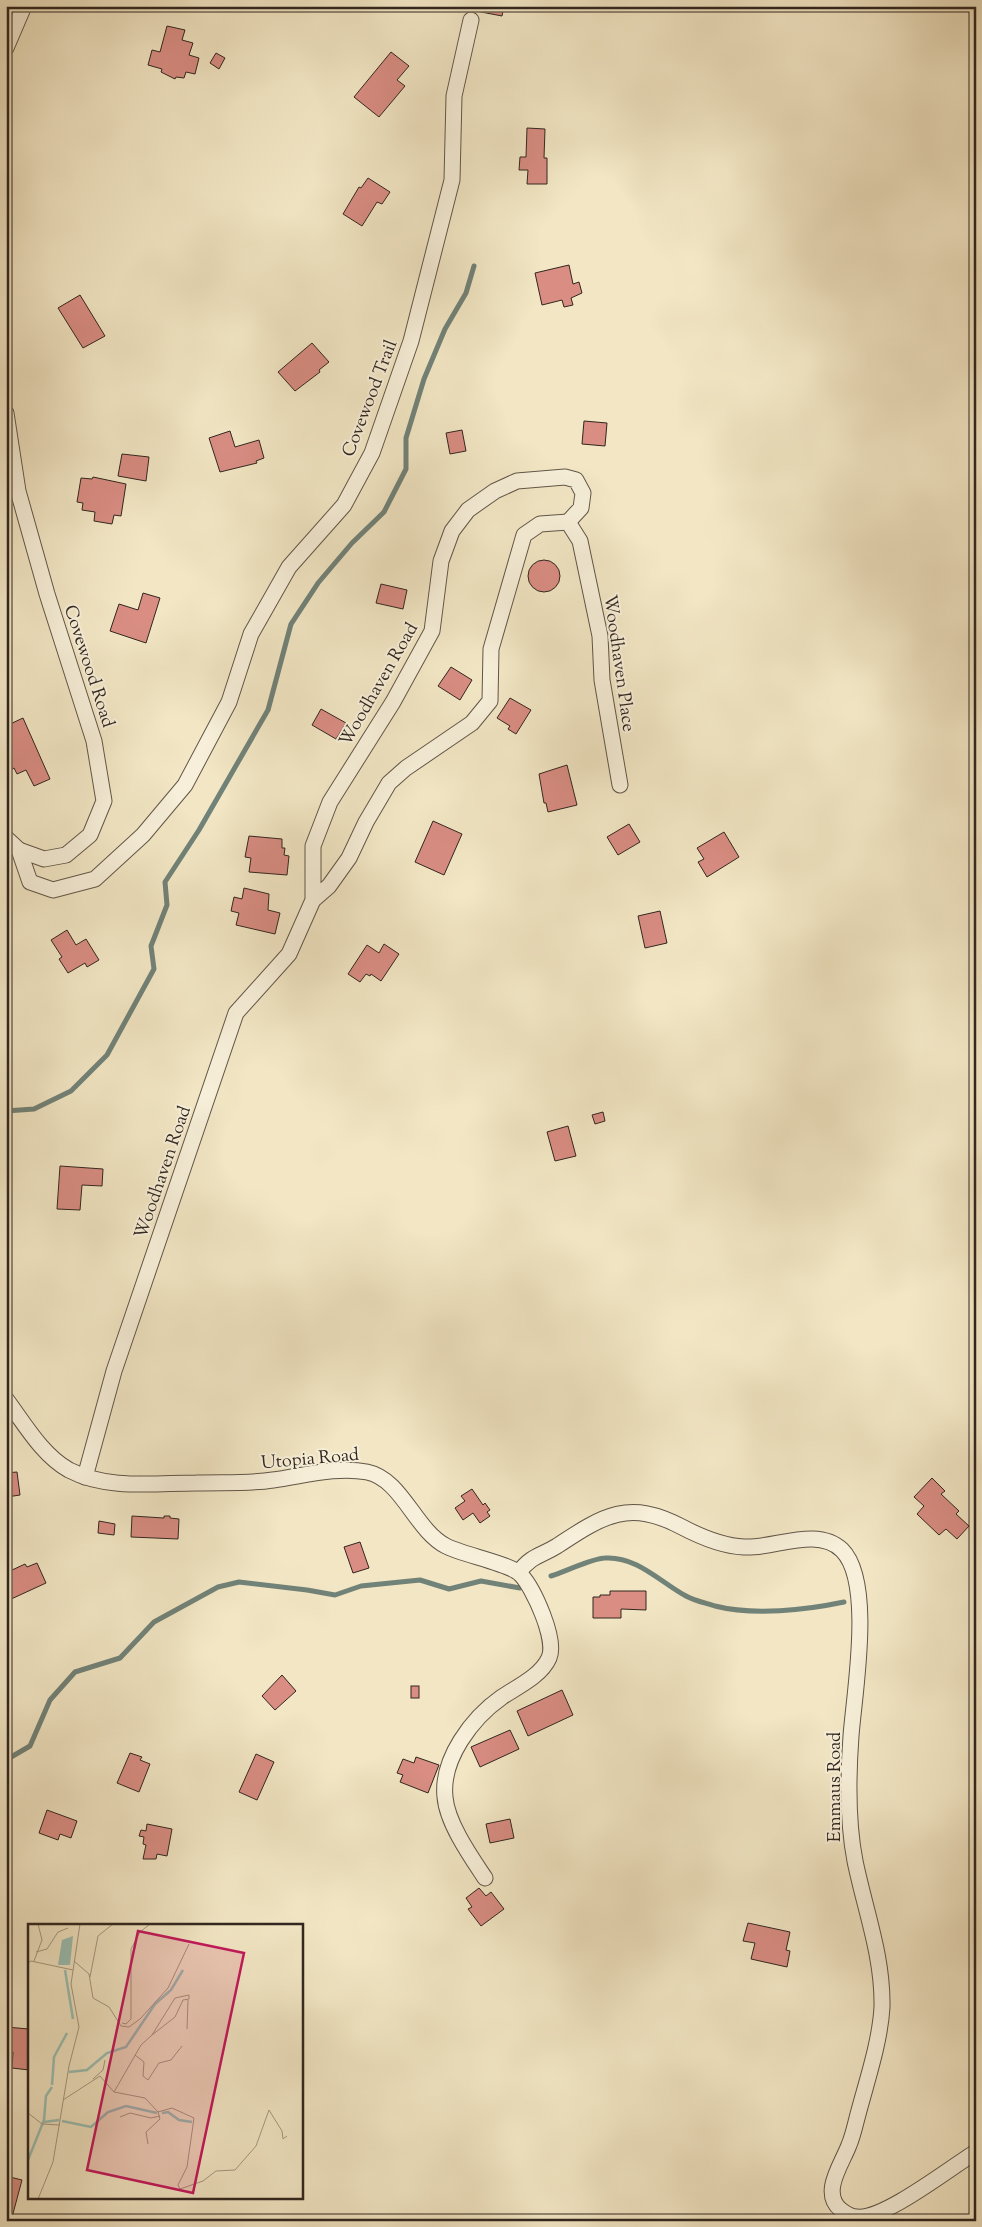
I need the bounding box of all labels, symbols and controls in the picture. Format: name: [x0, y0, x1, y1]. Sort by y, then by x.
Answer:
street label: Covewood Trail: [337, 337, 405, 461]
street label: Woodhaven Place: [596, 593, 641, 734]
street label: Covewood Road: [56, 602, 120, 731]
street label: Woodhaven Road: [334, 618, 426, 752]
street label: Woodhaven Road: [129, 1103, 199, 1243]
street label: Utopia Road: [260, 1443, 360, 1477]
street label: Emmaus Road: [823, 1732, 849, 1842]
inset map: [28, 1924, 302, 2200]

